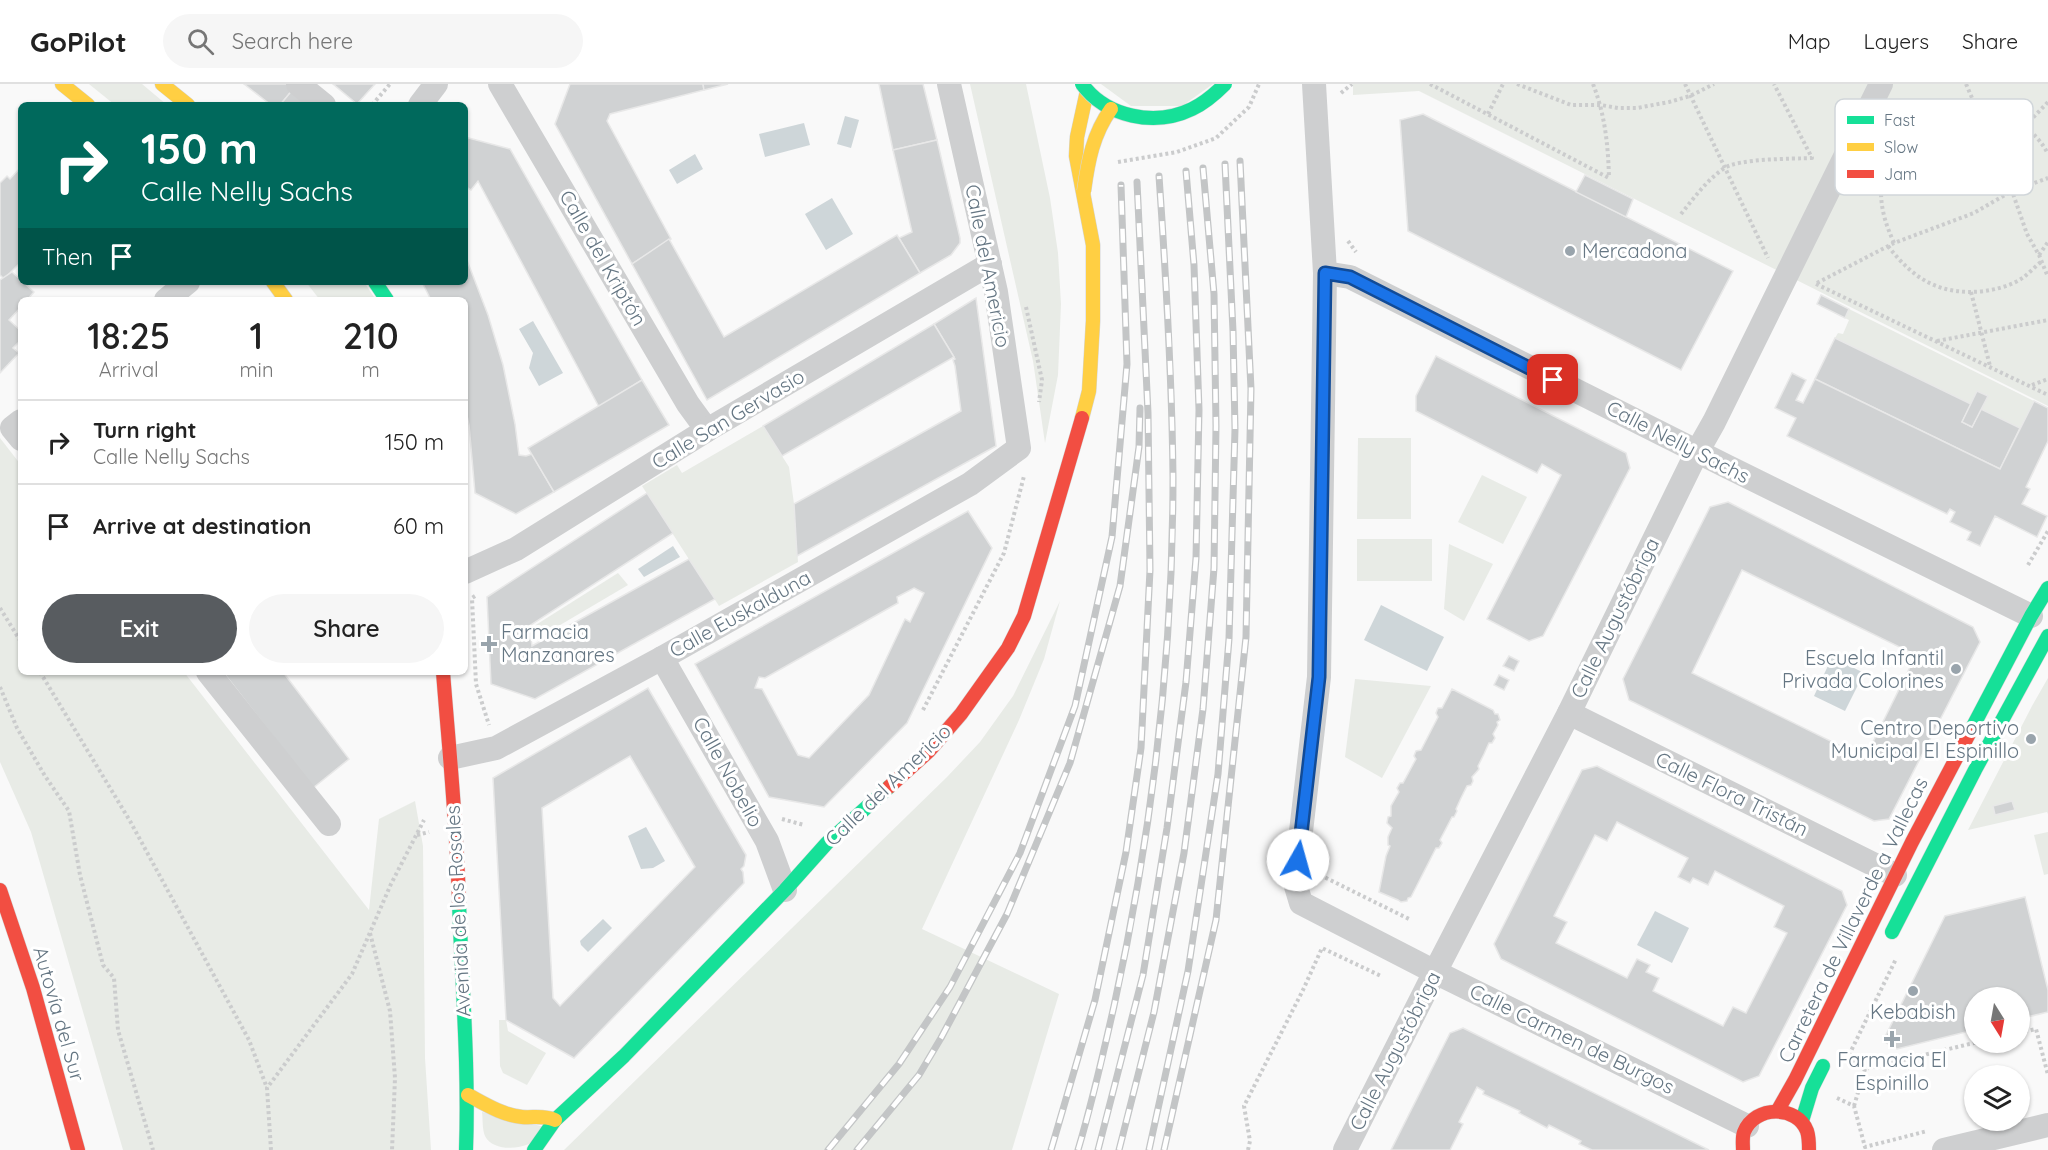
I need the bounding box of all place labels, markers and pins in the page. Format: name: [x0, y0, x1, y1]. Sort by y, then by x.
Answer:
place label: Mercadona: [1582, 238, 1687, 263]
marker: Mercadona: [1563, 244, 1577, 258]
pin: [1527, 354, 1578, 405]
place label: Farmacia Manzanares: [501, 619, 615, 667]
marker: Farmacia Manzanares: [482, 637, 496, 651]
place label: Escuela Infantil Privada Colorines: [1782, 645, 1944, 693]
marker: Escuela Infantil Privada Colorines: [1949, 662, 1963, 676]
place label: Centro Deportivo Municipal El Espinillo: [1831, 715, 2019, 763]
marker: Centro Deportivo Municipal El Espinillo: [2024, 732, 2038, 746]
marker: Kebabish: [1906, 984, 1920, 998]
place label: Kebabish: [1870, 999, 1956, 1024]
marker: Farmacia El Espinillo: [1885, 1032, 1899, 1046]
place label: Farmacia El Espinillo: [1837, 1047, 1947, 1095]

